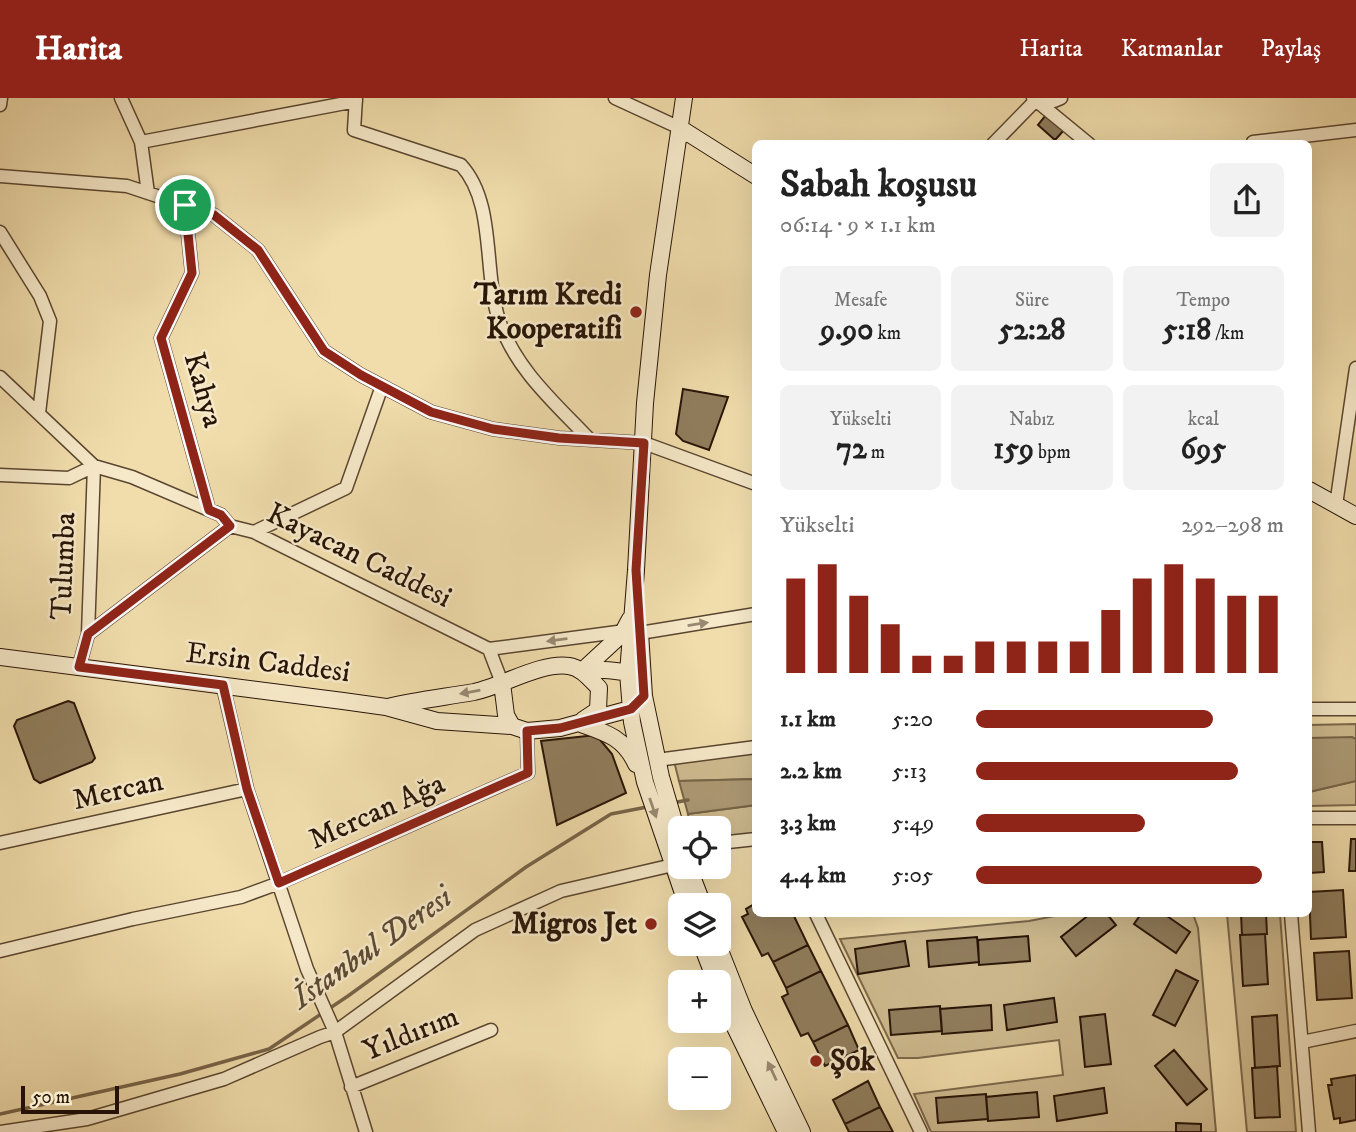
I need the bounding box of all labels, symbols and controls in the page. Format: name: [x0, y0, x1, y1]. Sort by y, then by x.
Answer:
text: Harita: [35, 29, 122, 70]
text: Harita: [1019, 34, 1083, 64]
text: Katmanlar: [1121, 34, 1223, 64]
text: Paylaş: [1261, 34, 1321, 64]
text: Sabah koşusu: [780, 161, 977, 209]
button: share: [1210, 163, 1284, 237]
pin: [155, 175, 215, 235]
icon: arrive: [166, 186, 204, 224]
text: 06:14 · 9 × 1.1 km: [780, 211, 936, 240]
place label: Tarım Kredi Kooperatifi: [473, 277, 622, 348]
text: Mesafe: [834, 289, 887, 312]
text: Süre: [1015, 289, 1049, 312]
text: Tempo: [1177, 289, 1230, 312]
marker: Tarım Kredi Kooperatifi: [628, 304, 644, 320]
text: 9.90: [820, 312, 873, 349]
text: 52:28: [998, 312, 1066, 349]
text: 5:18: [1162, 312, 1211, 349]
text: km: [873, 322, 901, 345]
text: /km: [1211, 322, 1244, 345]
street label: Kahya: [175, 348, 231, 432]
text: Yükselti: [830, 408, 891, 431]
text: Nabız: [1009, 408, 1055, 431]
text: kcal: [1188, 408, 1219, 431]
text: 72: [836, 431, 867, 468]
text: 159: [993, 431, 1034, 468]
text: 695: [1181, 431, 1226, 468]
text: m: [867, 441, 885, 464]
text: bpm: [1034, 441, 1071, 464]
street label: Kayacan Caddesi: [260, 495, 458, 617]
street label: Tulumba: [44, 511, 84, 620]
text: Yükselti: [780, 511, 854, 540]
text: 292–298 m: [1181, 511, 1284, 540]
one-way arrow: [687, 618, 709, 629]
street label: Ersin Caddesi: [184, 635, 352, 691]
one-way arrow: [546, 635, 568, 646]
one-way arrow: [459, 687, 481, 698]
text: 1.1 km: [780, 705, 836, 734]
text: 5:20: [892, 705, 933, 734]
text: 2.2 km: [780, 757, 842, 786]
text: 5:13: [892, 757, 926, 786]
street label: Mercan: [69, 763, 167, 819]
street label: Mercan Ağa: [303, 766, 451, 858]
one-way arrow: [648, 798, 659, 819]
text: 3.3 km: [780, 809, 836, 838]
text: 5:49: [892, 809, 934, 838]
map controls: [668, 816, 731, 1110]
button: locate: [668, 816, 731, 879]
text: 4.4 km: [780, 861, 846, 890]
text: 5:05: [892, 861, 933, 890]
water label: İstanbul Deresi: [282, 876, 462, 1019]
button: layers: [668, 893, 731, 956]
place label: Migros Jet: [512, 906, 637, 943]
marker: Migros Jet: [643, 916, 659, 932]
button: +: [668, 970, 731, 1033]
street label: Yıldırım: [358, 998, 464, 1070]
place label: Şok: [830, 1043, 876, 1080]
button: −: [668, 1047, 731, 1110]
marker: Şok: [808, 1053, 824, 1069]
one-way arrow: [766, 1061, 778, 1081]
scale bar: [21, 1083, 119, 1115]
text: 50 m: [32, 1086, 70, 1109]

